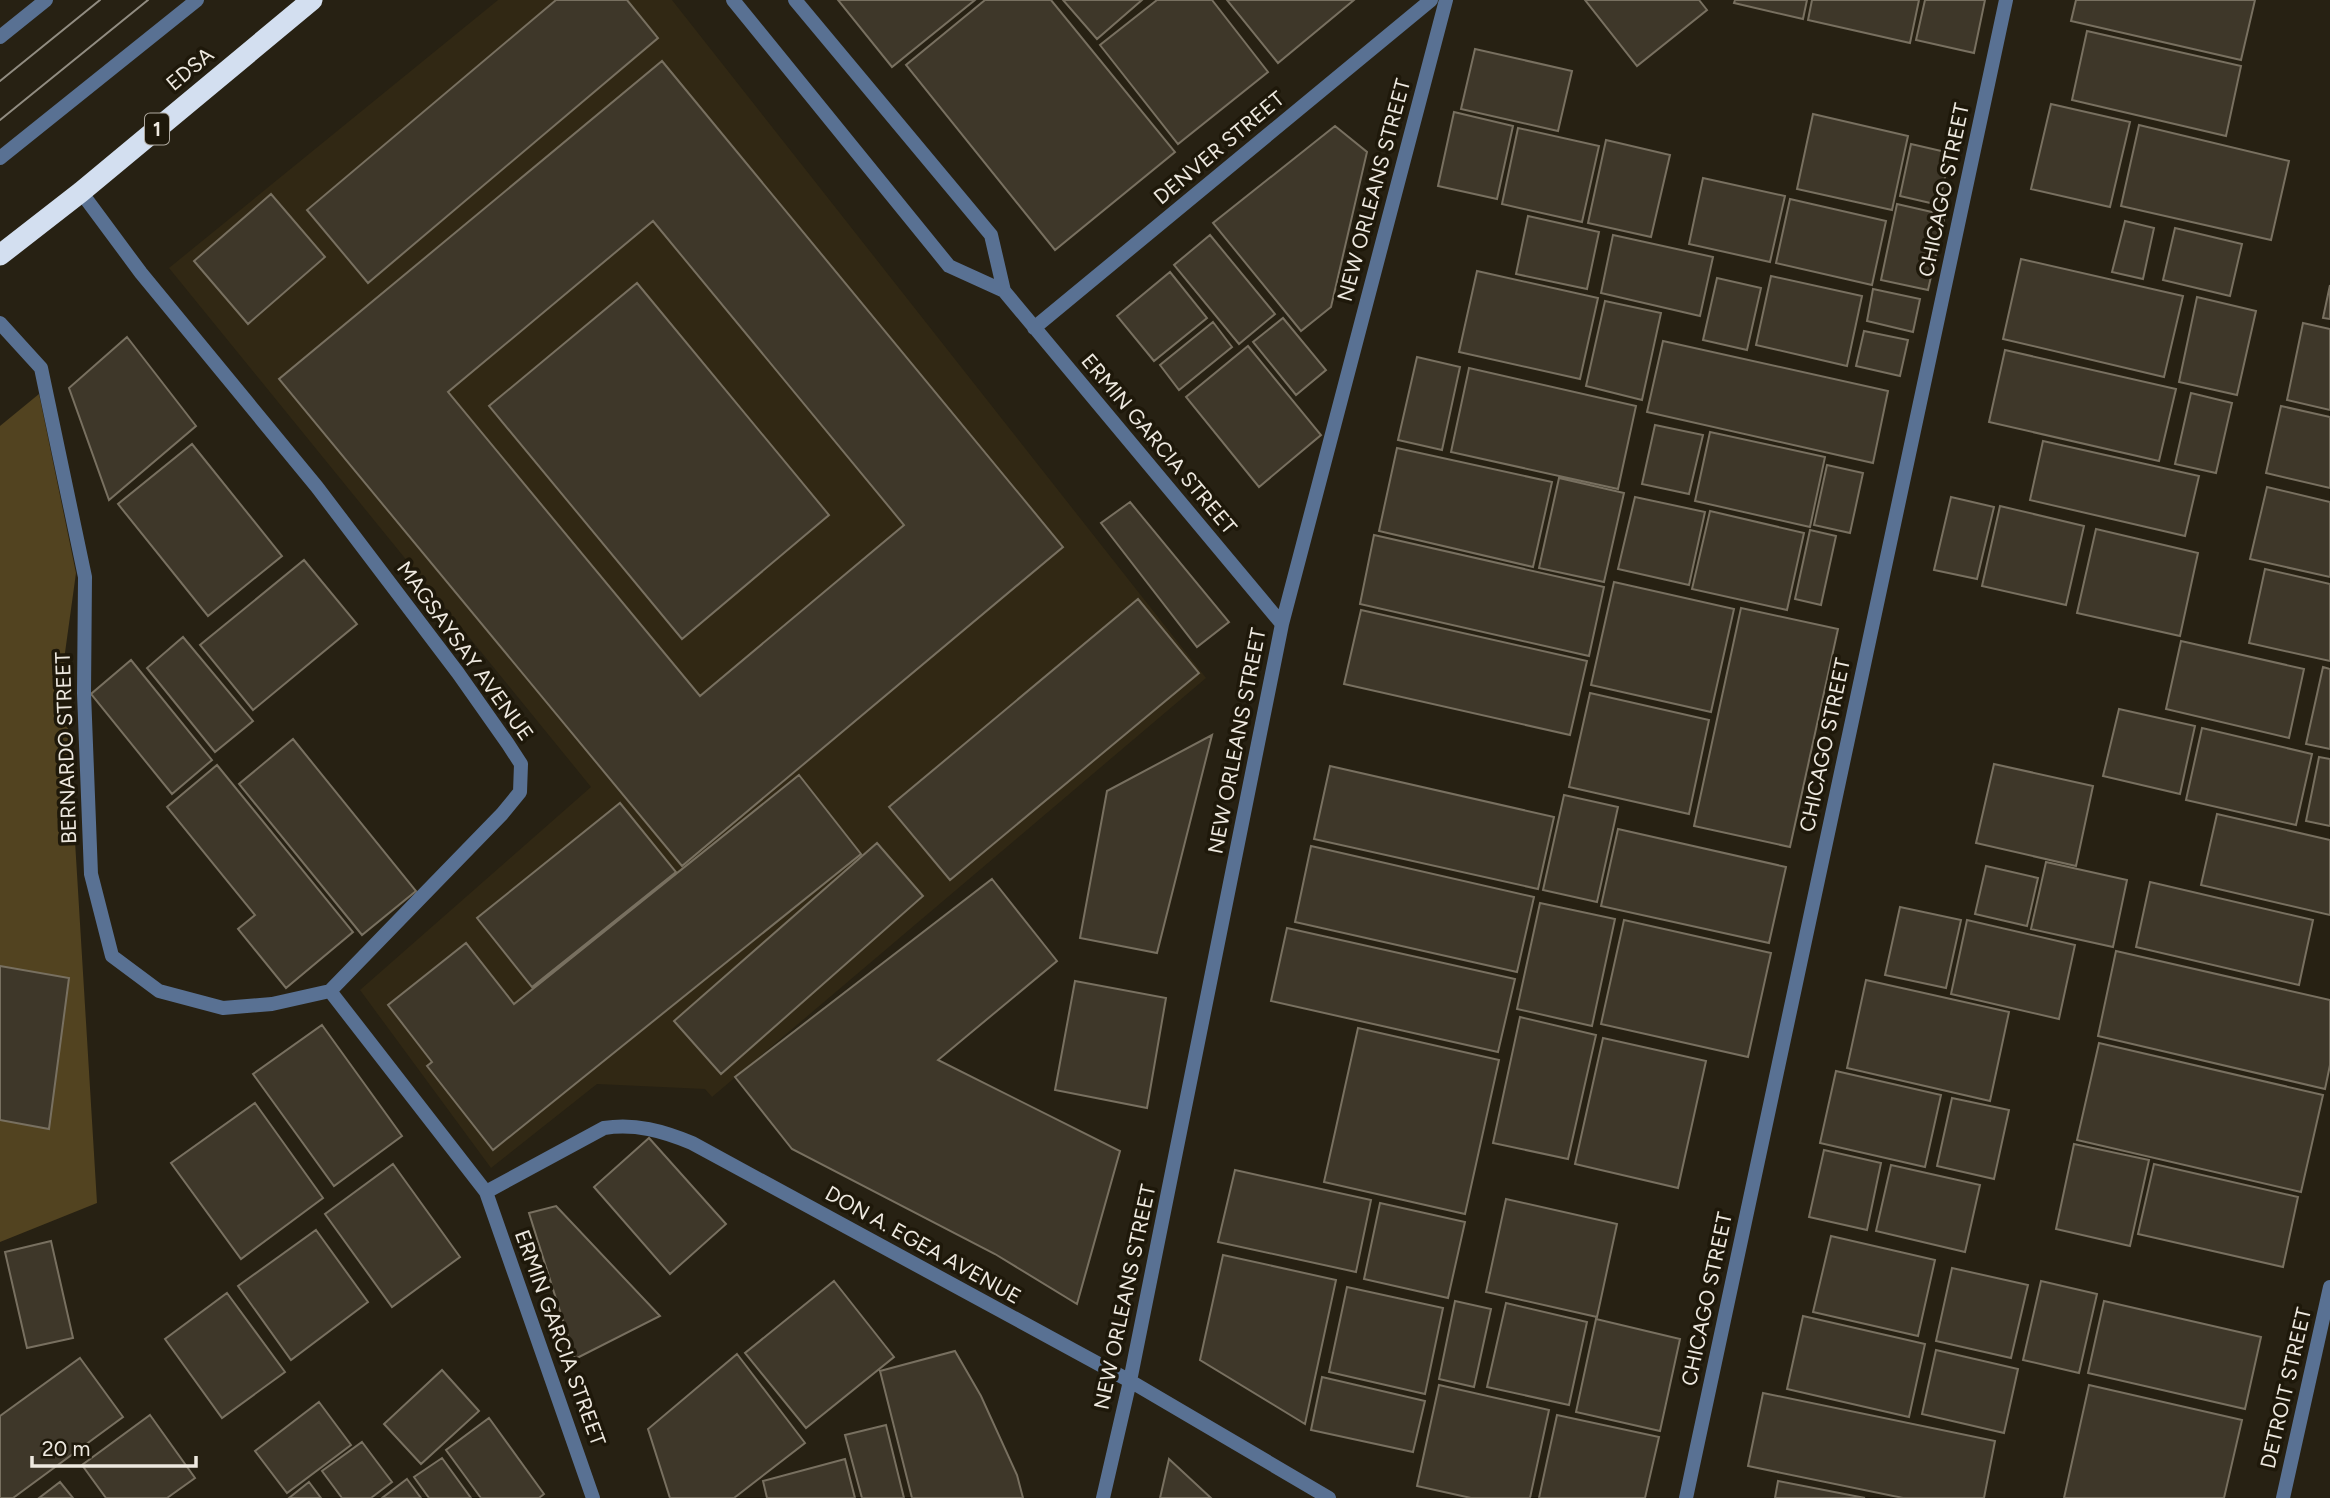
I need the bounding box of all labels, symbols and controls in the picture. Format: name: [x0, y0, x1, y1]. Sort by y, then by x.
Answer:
street label: EDSA: [161, 42, 218, 96]
street label: NEW ORLEANS STREET: [1332, 75, 1415, 304]
street label: DENVER STREET: [1148, 86, 1289, 209]
street label: CHICAGO STREET: [1913, 100, 1974, 279]
road number: 1: [145, 113, 169, 144]
street label: ERMIN GARCIA STREET: [1077, 348, 1242, 539]
street label: MAGSAYSAY AVENUE: [392, 556, 539, 745]
street label: NEW ORLEANS STREET: [1202, 625, 1271, 856]
street label: BERNARDO STREET: [50, 651, 81, 844]
street label: CHICAGO STREET: [1794, 655, 1855, 834]
street label: DON A. EGEA AVENUE: [821, 1180, 1026, 1309]
street label: NEW ORLEANS STREET: [1088, 1182, 1161, 1412]
street label: CHICAGO STREET: [1676, 1209, 1737, 1388]
street label: ERMIN GARCIA STREET: [510, 1226, 611, 1450]
street label: DETROIT STREET: [2255, 1305, 2316, 1471]
scale bar: [32, 1424, 196, 1468]
text: 20 m: [42, 1436, 90, 1461]

